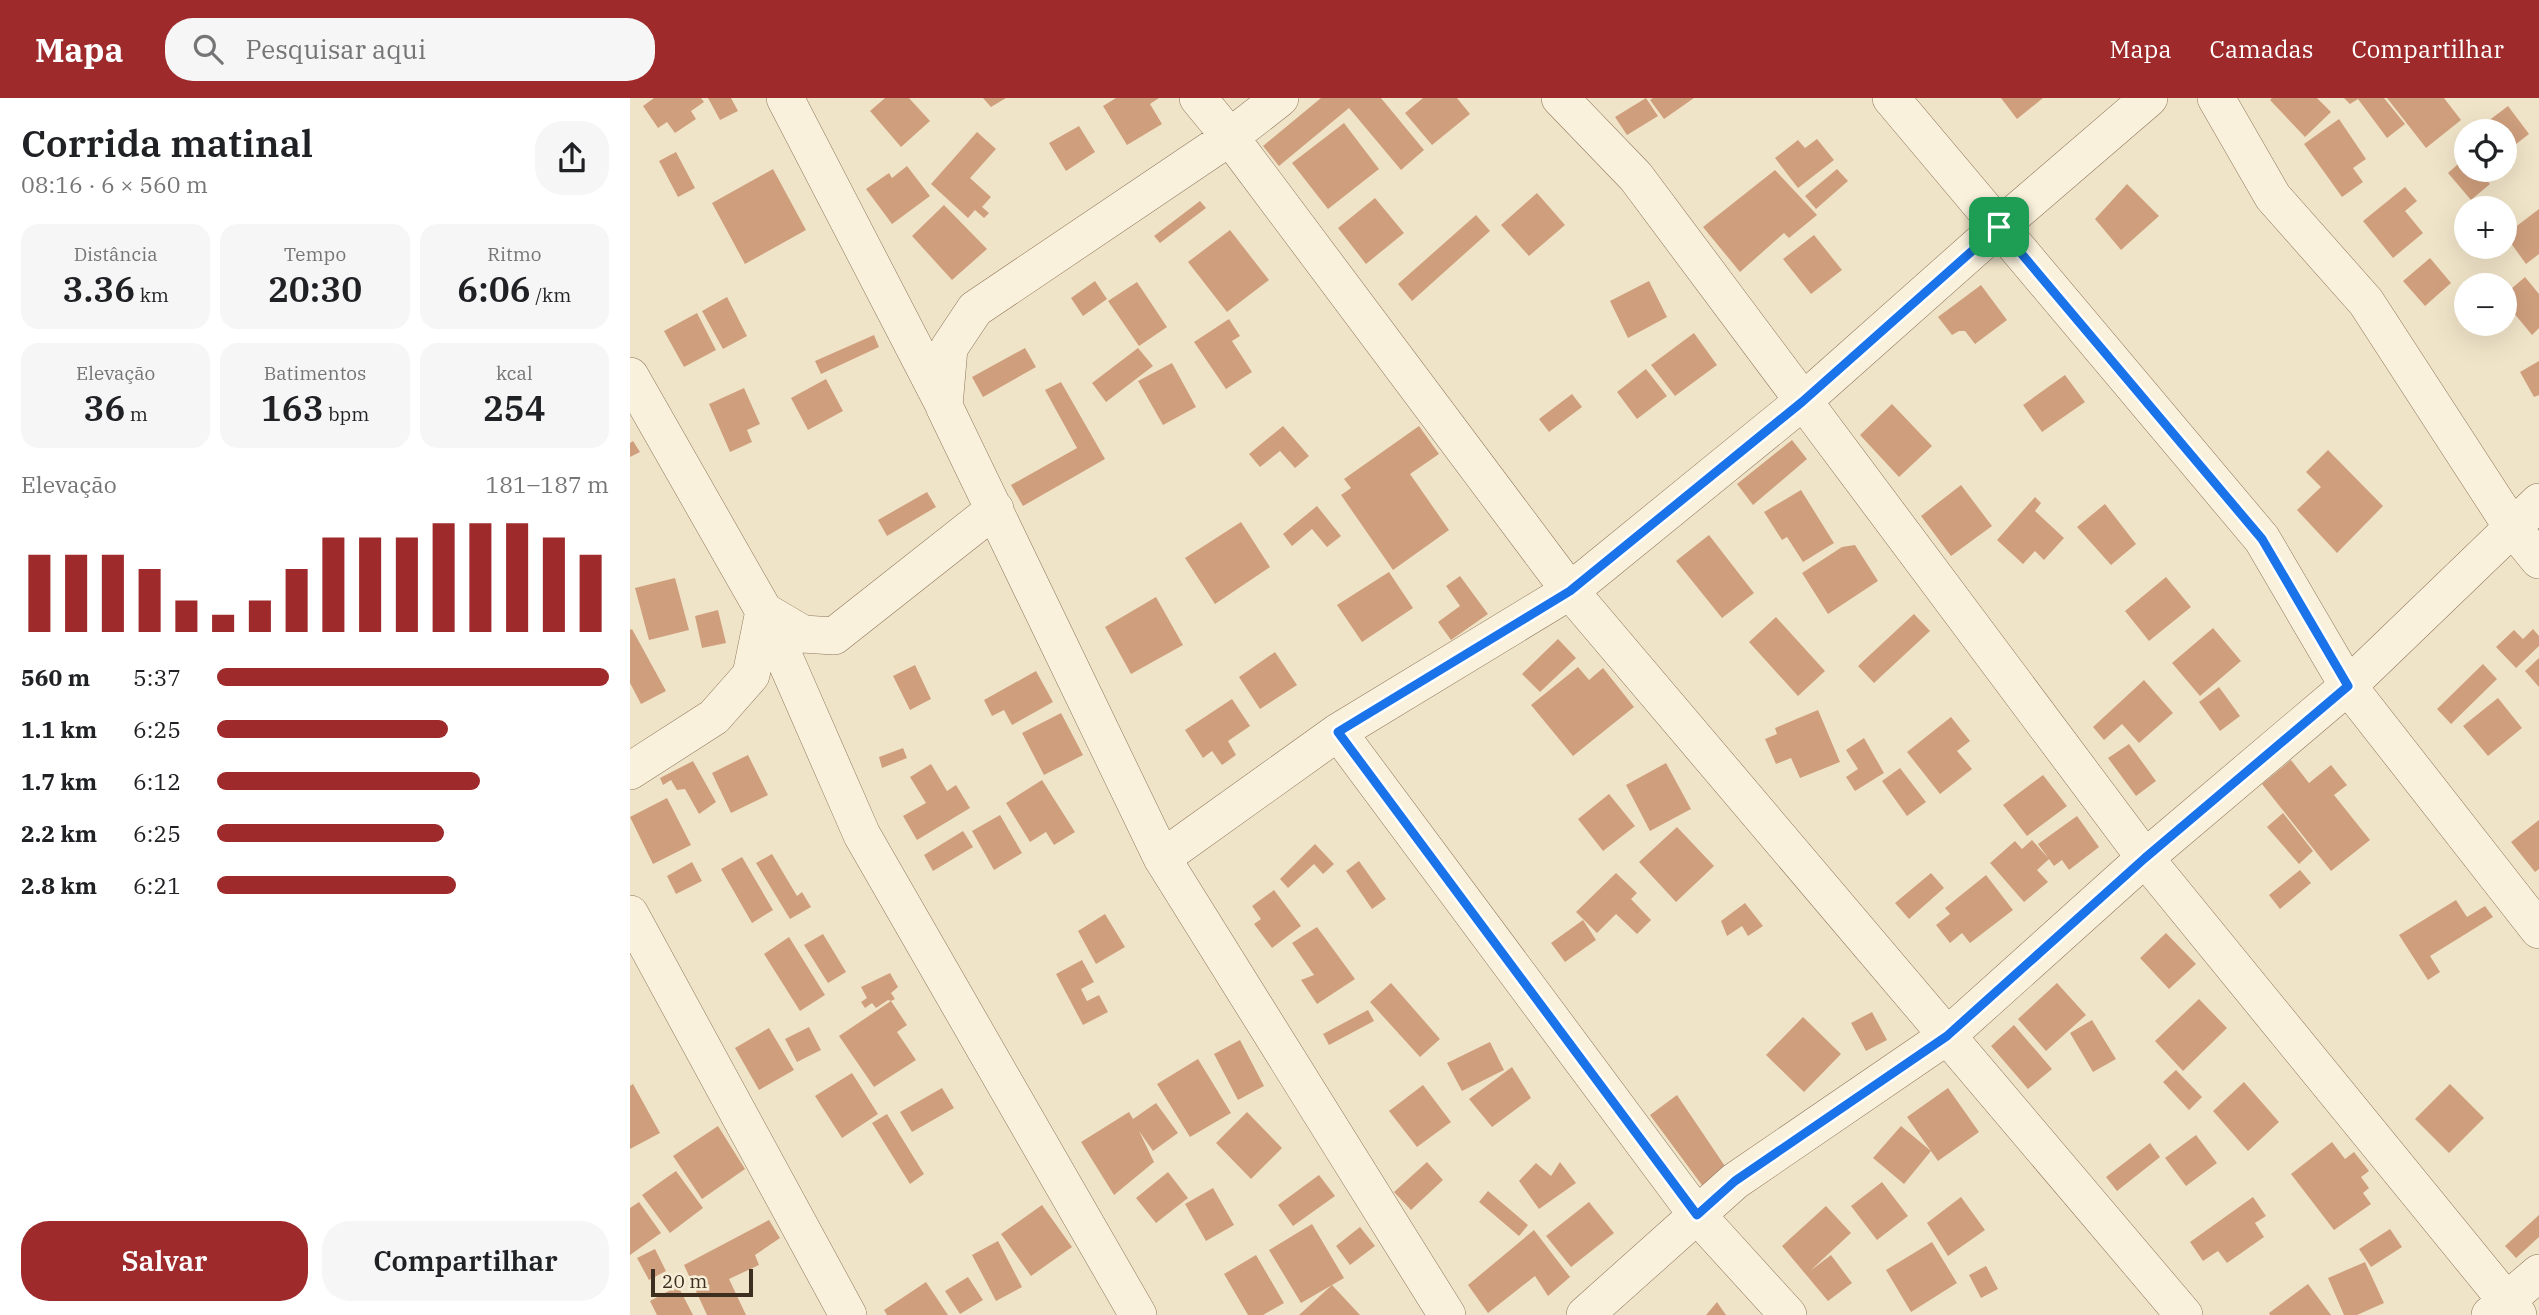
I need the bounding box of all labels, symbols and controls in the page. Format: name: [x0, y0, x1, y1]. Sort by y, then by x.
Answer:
search box: [165, 18, 655, 81]
text: Mapa: [35, 28, 123, 71]
icon: search: [189, 30, 227, 68]
text: Pesquisar aqui: [245, 32, 426, 66]
text: Mapa: [2109, 33, 2172, 65]
text: Camadas: [2210, 33, 2313, 65]
text: Compartilhar: [2351, 33, 2504, 65]
text: Corrida matinal: [21, 118, 313, 167]
map controls: [2454, 119, 2517, 336]
button: locate: [2454, 119, 2517, 182]
button: share: [535, 121, 609, 195]
text: 08:16 · 6 × 560 m: [21, 169, 208, 199]
button: +: [2454, 196, 2517, 259]
pin: [1969, 197, 2029, 257]
icon: arrive: [1980, 208, 2018, 246]
text: Distância: [74, 242, 158, 266]
text: Tempo: [284, 242, 346, 266]
text: Ritmo: [487, 242, 541, 266]
text: 3.36: [62, 266, 135, 312]
text: 20:30: [268, 266, 362, 312]
text: 6:06: [457, 266, 531, 312]
button: −: [2454, 273, 2517, 336]
text: km: [135, 283, 169, 307]
text: /km: [531, 283, 571, 307]
text: Elevação: [76, 361, 155, 385]
text: Batimentos: [264, 361, 366, 385]
text: kcal: [496, 361, 533, 385]
text: 36: [83, 385, 125, 431]
text: 163: [261, 385, 324, 431]
text: 254: [483, 385, 546, 431]
text: m: [125, 402, 148, 426]
text: bpm: [324, 402, 369, 426]
text: Elevação: [21, 469, 117, 499]
text: 181–187 m: [485, 469, 609, 499]
text: 560 m: [21, 662, 90, 692]
text: 5:37: [133, 662, 181, 692]
text: 1.1 km: [21, 714, 97, 744]
text: 6:25: [133, 714, 181, 744]
text: 1.7 km: [21, 766, 97, 796]
text: 6:12: [133, 766, 181, 796]
text: 2.2 km: [21, 818, 97, 848]
text: 6:25: [133, 818, 181, 848]
text: 2.8 km: [21, 870, 97, 900]
text: 6:21: [133, 870, 181, 900]
button: Salvar: [21, 1221, 308, 1301]
button: Compartilhar: [322, 1221, 609, 1301]
scale bar: [651, 1266, 752, 1298]
text: 20 m: [662, 1269, 707, 1293]

